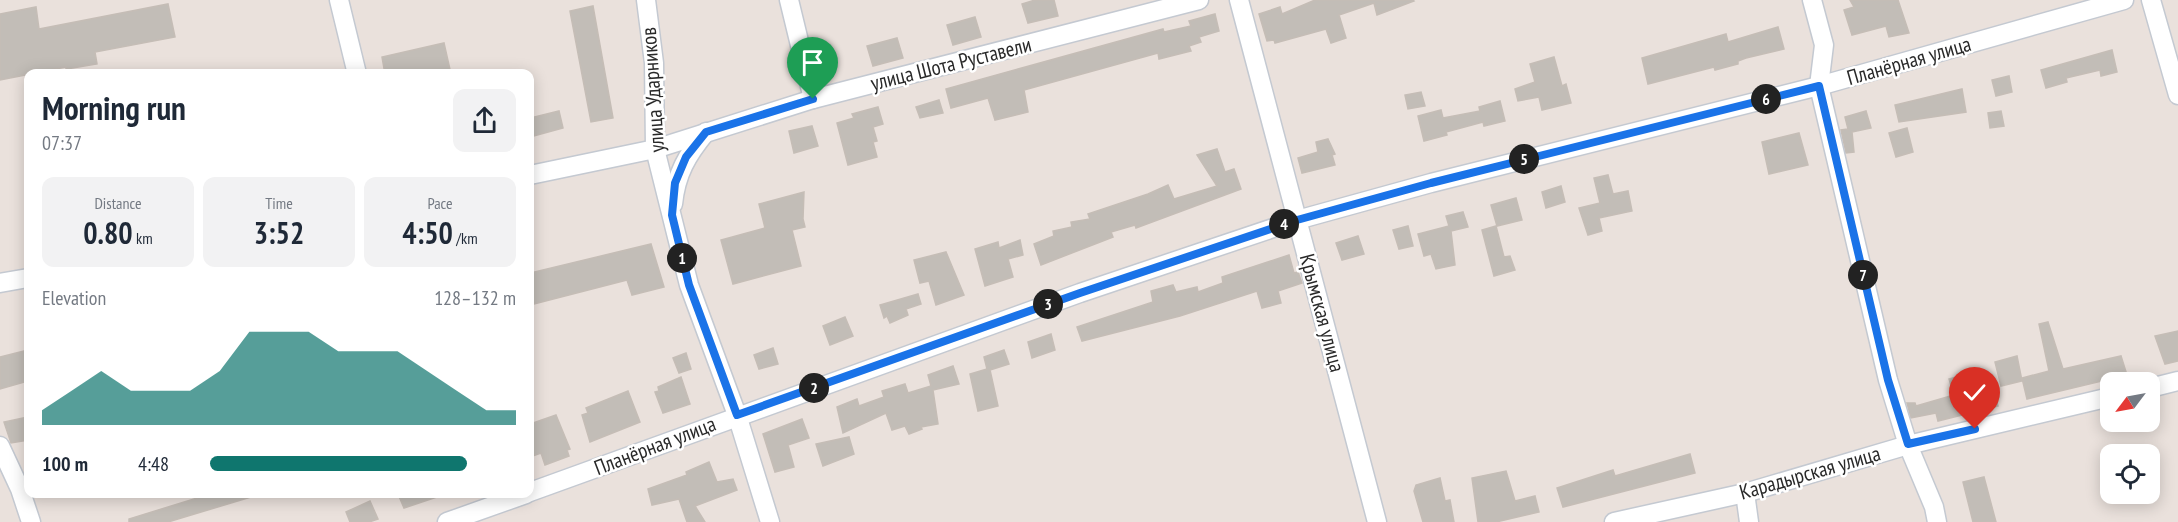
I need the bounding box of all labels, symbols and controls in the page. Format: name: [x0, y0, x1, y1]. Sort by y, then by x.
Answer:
street label: улица Ударников: [635, 26, 670, 154]
street label: улица Шота Руставели: [868, 30, 1034, 97]
street label: Планёрная улица: [1844, 30, 1974, 91]
pin: [787, 37, 838, 99]
icon: arrive: [796, 46, 829, 79]
pin: 6: [1751, 84, 1781, 114]
text: Morning run: [42, 86, 186, 129]
button: share: [453, 89, 516, 152]
text: 6: [1762, 89, 1770, 109]
text: 07:37: [42, 130, 82, 156]
pin: 5: [1509, 144, 1539, 174]
text: 5: [1520, 149, 1528, 169]
text: Distance: [94, 193, 142, 213]
text: Time: [265, 193, 293, 213]
text: Pace: [427, 193, 453, 213]
pin: 4: [1269, 209, 1299, 239]
text: 0.80: [83, 213, 133, 252]
text: 3:52: [254, 213, 304, 252]
text: 4:50: [402, 213, 453, 252]
text: 4: [1280, 214, 1288, 234]
text: km: [133, 228, 153, 248]
text: /km: [453, 228, 478, 248]
pin: 1: [667, 243, 697, 273]
text: 1: [678, 248, 686, 268]
street label: Крымская улица: [1294, 251, 1351, 375]
pin: 7: [1848, 260, 1878, 290]
text: 7: [1859, 265, 1867, 285]
text: Elevation: [42, 285, 106, 311]
text: 128–132 m: [434, 285, 516, 311]
pin: 3: [1033, 289, 1063, 319]
text: 3: [1044, 294, 1052, 314]
pin: [1949, 367, 2000, 429]
north arrow: [2100, 372, 2160, 432]
map controls: [2100, 372, 2160, 504]
pin: 2: [799, 373, 829, 403]
icon: check: [1958, 376, 1991, 409]
text: 2: [810, 378, 818, 398]
street label: Планёрная улица: [590, 410, 719, 481]
street label: Карадырская улица: [1736, 439, 1884, 506]
button: locate: [2100, 444, 2160, 504]
text: 100 m: [42, 451, 88, 477]
text: 4:48: [138, 451, 169, 477]

